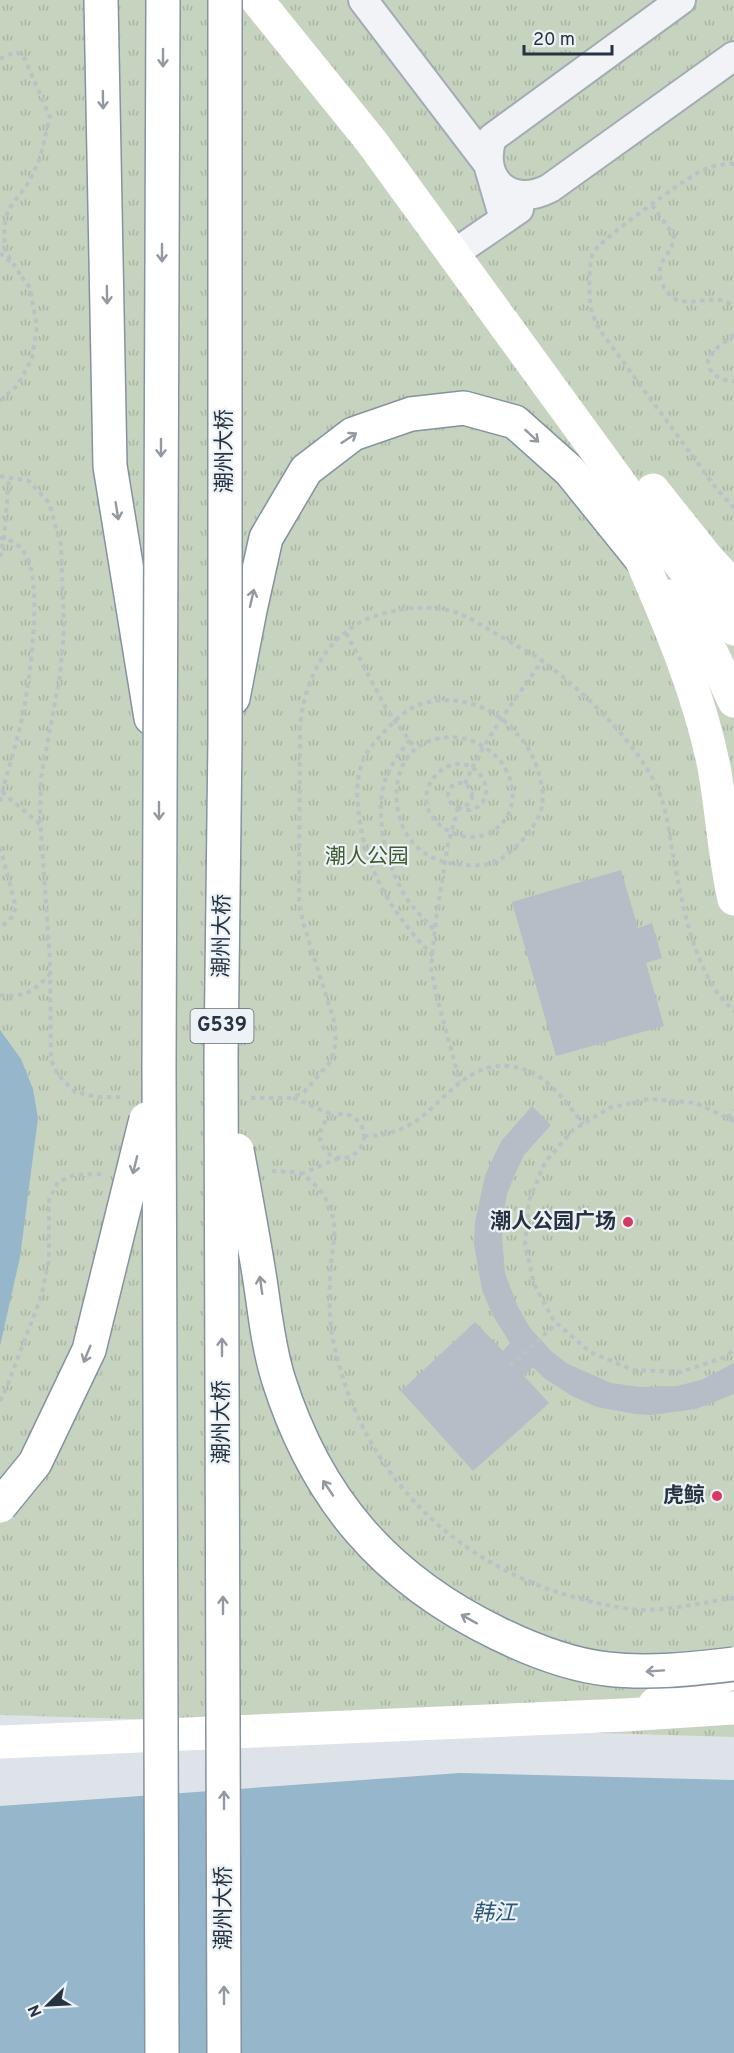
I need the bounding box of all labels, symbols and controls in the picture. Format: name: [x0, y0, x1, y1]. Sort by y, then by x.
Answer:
scale bar: [524, 18, 612, 56]
text: 20 m: [533, 29, 575, 52]
one-way arrow: [157, 48, 169, 68]
one-way arrow: [97, 90, 109, 110]
one-way arrow: [156, 243, 168, 263]
one-way arrow: [101, 285, 113, 305]
street label: 潮州大桥: [212, 409, 239, 493]
one-way arrow: [523, 429, 539, 443]
one-way arrow: [341, 432, 357, 444]
one-way arrow: [155, 438, 167, 458]
one-way arrow: [112, 500, 123, 520]
one-way arrow: [247, 589, 259, 608]
one-way arrow: [153, 801, 165, 821]
park label: 潮人公园: [325, 844, 409, 871]
street label: 潮州大桥: [209, 894, 237, 978]
road number: G539: [190, 1009, 254, 1043]
one-way arrow: [129, 1155, 141, 1174]
place label: 潮人公园广场: [490, 1209, 616, 1236]
marker: 潮人公园广场: [621, 1215, 635, 1229]
one-way arrow: [255, 1276, 266, 1296]
one-way arrow: [216, 1337, 228, 1357]
one-way arrow: [80, 1344, 91, 1363]
street label: 潮州大桥: [209, 1380, 236, 1464]
one-way arrow: [322, 1480, 334, 1497]
place label: 虎鲸: [663, 1483, 705, 1510]
marker: 虎鲸: [710, 1489, 724, 1503]
one-way arrow: [217, 1595, 229, 1615]
one-way arrow: [461, 1613, 479, 1624]
one-way arrow: [645, 1666, 665, 1677]
one-way arrow: [218, 1790, 230, 1810]
street label: 潮州大桥: [211, 1866, 238, 1950]
water label: 韩江: [472, 1901, 518, 1928]
north arrow: [18, 1975, 78, 2035]
one-way arrow: [218, 1985, 230, 2005]
text: N: [25, 2001, 48, 2020]

